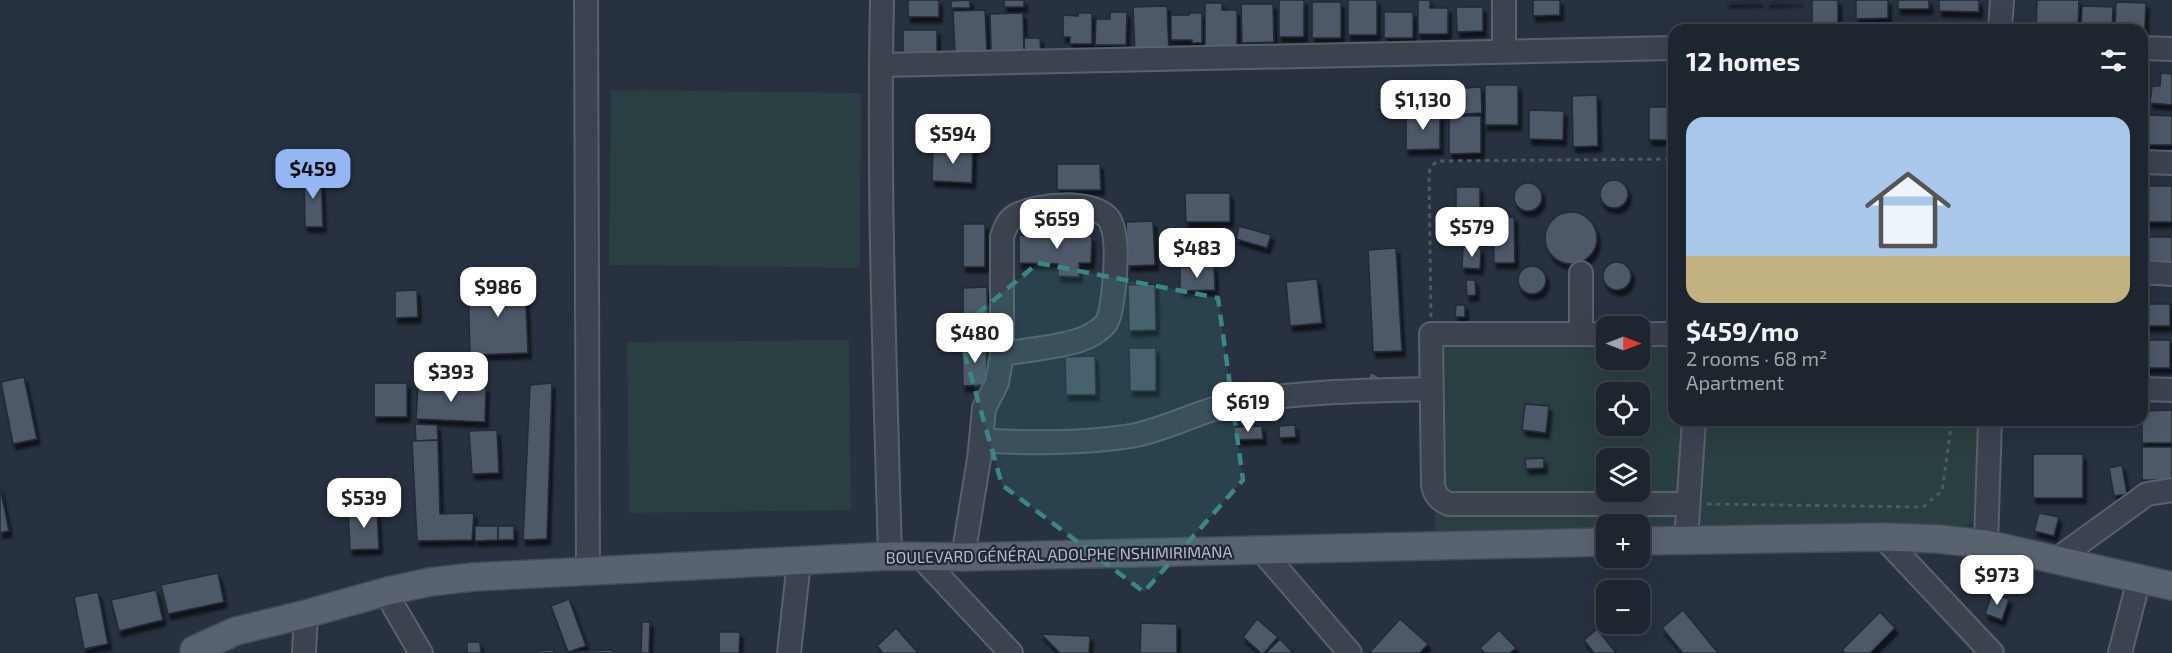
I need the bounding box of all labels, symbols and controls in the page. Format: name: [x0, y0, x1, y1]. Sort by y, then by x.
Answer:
icon: filters: [2097, 44, 2130, 77]
text: 12 homes: [1686, 45, 1800, 76]
pin: $1,130: [1374, 80, 1472, 131]
text: $1,130: [1395, 87, 1451, 111]
pin: $594: [917, 114, 989, 165]
text: $594: [929, 121, 977, 145]
pin: $459: [277, 149, 349, 200]
text: $459: [289, 156, 337, 180]
icon: home: [1854, 156, 1962, 264]
pin: $659: [1021, 199, 1093, 250]
text: $659: [1034, 206, 1080, 230]
pin: $579: [1436, 207, 1508, 258]
text: $579: [1450, 214, 1495, 238]
pin: $483: [1161, 228, 1233, 279]
text: $483: [1173, 235, 1221, 259]
pin: $986: [462, 267, 534, 318]
text: $986: [474, 274, 522, 298]
pin: $480: [939, 313, 1011, 364]
text: $459/mo: [1686, 315, 1799, 346]
north arrow: [1596, 316, 1650, 370]
map controls: [1596, 316, 1650, 634]
text: $480: [950, 320, 1000, 344]
text: 2 rooms · 68 m²: [1686, 346, 1827, 370]
pin: $393: [415, 352, 487, 403]
text: $393: [428, 359, 474, 383]
text: Apartment: [1686, 370, 1784, 394]
pin: $619: [1212, 382, 1284, 433]
button: locate: [1596, 382, 1650, 436]
text: $619: [1226, 389, 1270, 413]
button: layers: [1596, 448, 1650, 502]
pin: $539: [328, 478, 400, 529]
text: $539: [341, 485, 387, 509]
button: +: [1596, 514, 1650, 568]
street label: BOULEVARD GÉNÉRAL ADOLPHE NSHIMIRIMANA: [886, 541, 1232, 567]
pin: $973: [1961, 555, 2033, 606]
text: $973: [1974, 562, 2020, 586]
button: −: [1596, 580, 1650, 634]

